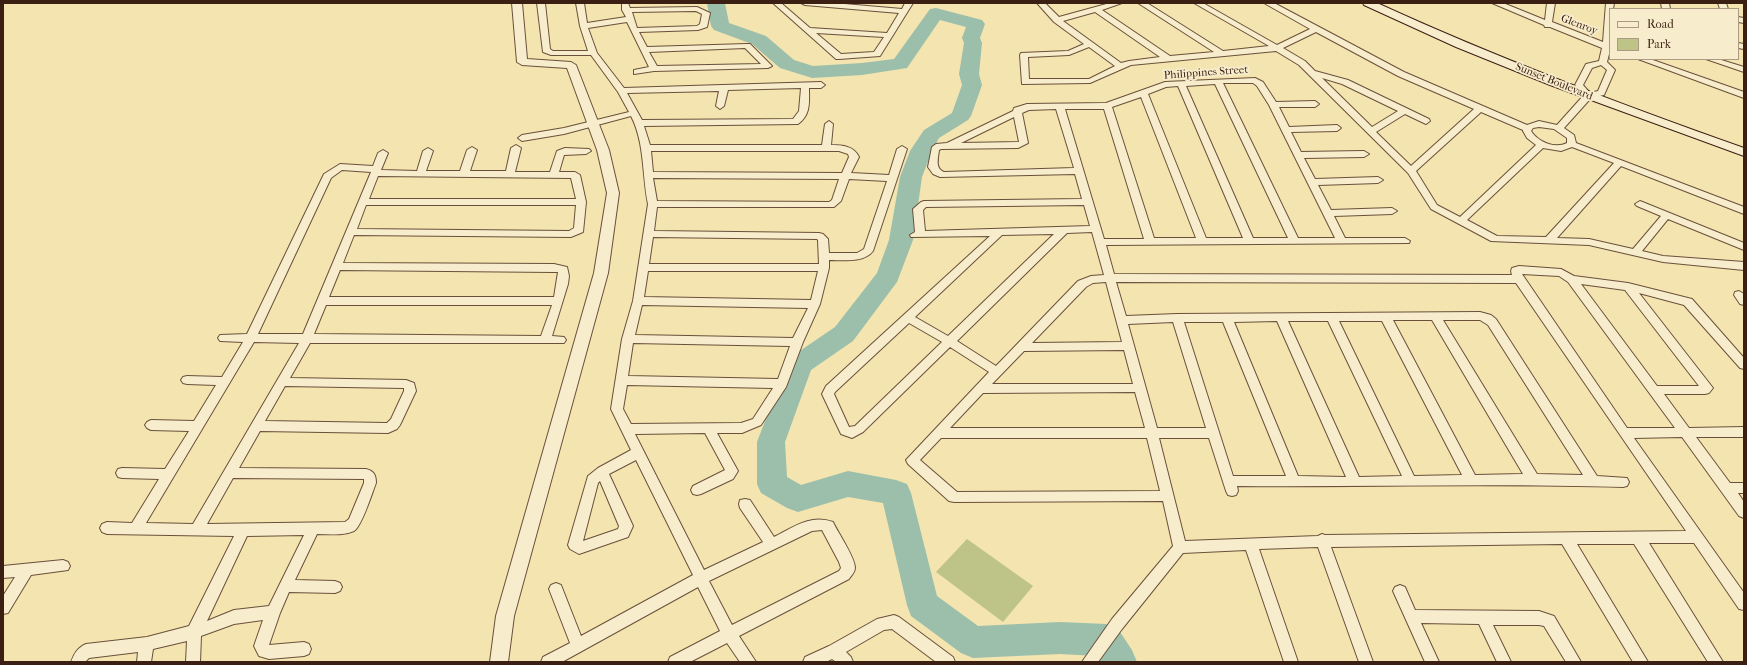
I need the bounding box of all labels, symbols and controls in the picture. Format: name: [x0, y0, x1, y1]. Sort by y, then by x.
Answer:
legend: [1609, 8, 1739, 60]
street label: Glenroy: [1559, 12, 1599, 38]
text: Road: [1647, 17, 1674, 31]
text: Park: [1647, 37, 1671, 51]
street label: Sunset Boulevard: [1513, 60, 1595, 104]
street label: Philippines Street: [1163, 63, 1249, 83]

